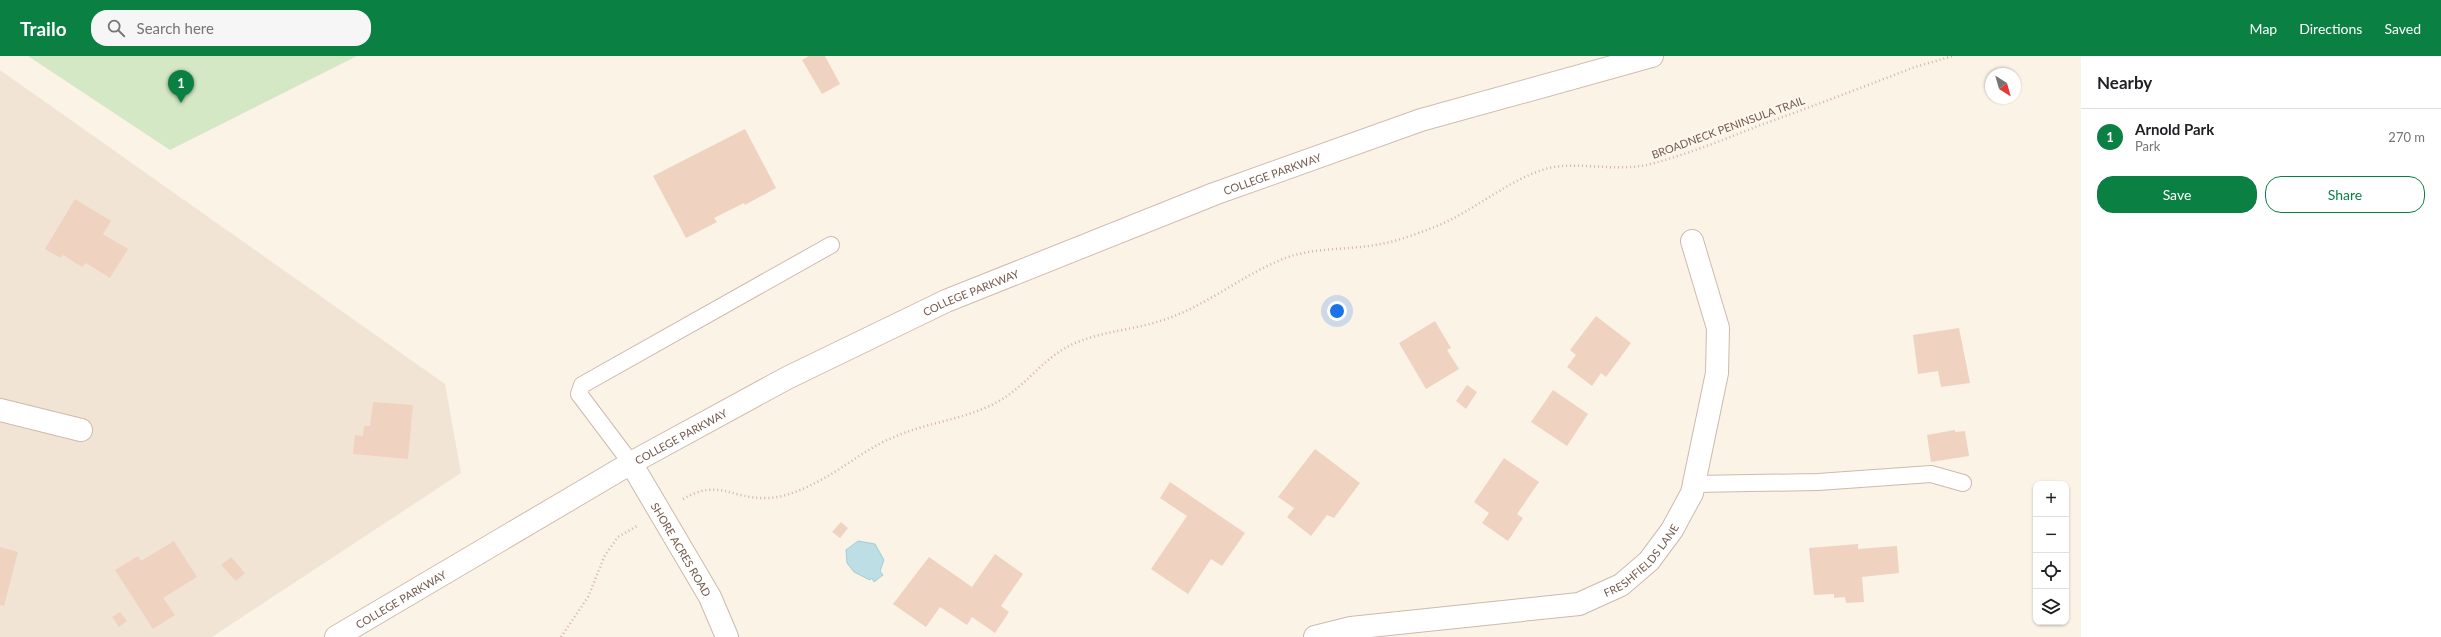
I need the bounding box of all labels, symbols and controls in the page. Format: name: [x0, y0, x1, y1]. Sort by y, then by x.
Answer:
search box: [91, 10, 371, 46]
text: Trailo: [20, 17, 67, 40]
icon: search: [105, 17, 127, 39]
text: Search here: [137, 19, 214, 37]
text: Map: [2250, 20, 2277, 37]
text: Directions: [2299, 20, 2362, 37]
text: Saved: [2384, 20, 2421, 37]
north arrow: [1985, 68, 2021, 104]
pin: 1: [168, 70, 194, 103]
text: Nearby: [2097, 72, 2152, 93]
street label: BROADNECK PENINSULA TRAIL: [1650, 93, 1807, 161]
text: Arnold Park: [2135, 120, 2214, 138]
text: 1: [2106, 129, 2114, 145]
text: 270 m: [2388, 129, 2425, 145]
text: Park: [2135, 138, 2160, 154]
street label: COLLEGE PARKWAY: [1221, 150, 1323, 197]
button: Save: [2097, 176, 2257, 213]
button: Share: [2265, 176, 2425, 213]
street label: COLLEGE PARKWAY: [920, 266, 1021, 318]
your location: [1327, 301, 1347, 321]
street label: COLLEGE PARKWAY: [632, 406, 729, 466]
map controls: [2033, 481, 2069, 625]
button: +: [2033, 481, 2069, 517]
street label: SHORE ACRES ROAD: [649, 500, 715, 598]
button: −: [2033, 517, 2069, 553]
street label: FRESHFIELDS LANE: [1601, 521, 1681, 599]
button: locate: [2033, 553, 2069, 589]
street label: COLLEGE PARKWAY: [353, 567, 448, 631]
button: layers: [2033, 589, 2069, 625]

